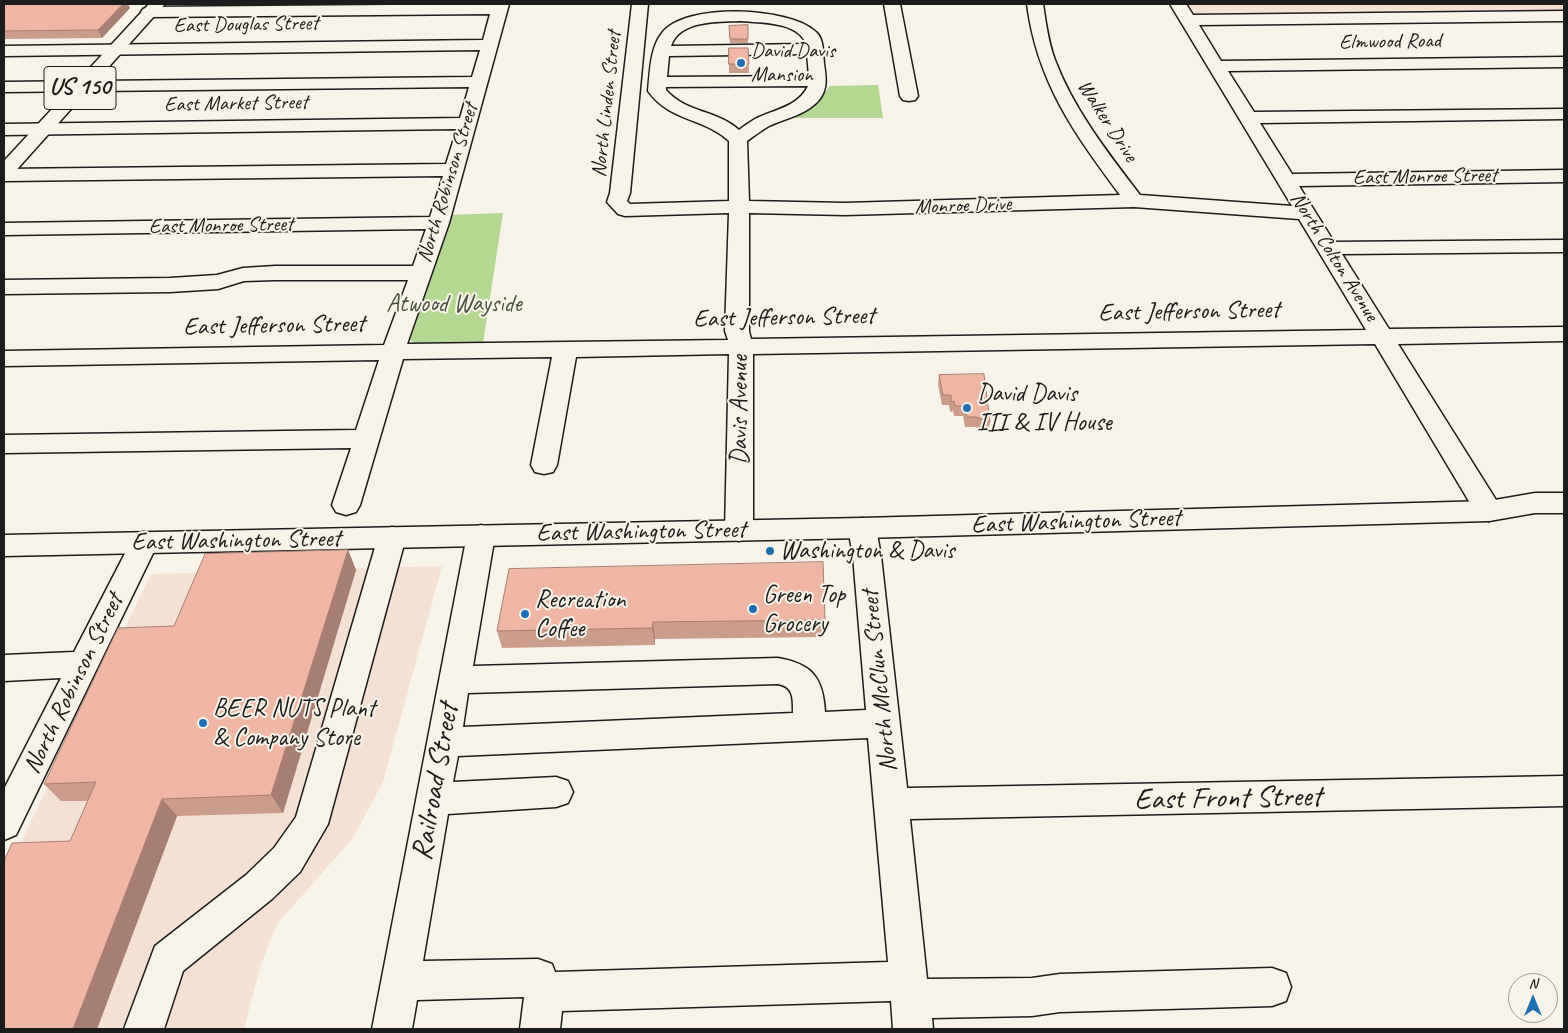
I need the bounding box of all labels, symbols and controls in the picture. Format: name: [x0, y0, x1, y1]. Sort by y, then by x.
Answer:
street label: East Douglas Street: [173, 11, 319, 39]
street label: Elmwood Road: [1339, 29, 1441, 55]
street label: North Linden Street: [587, 30, 627, 178]
place label: David Davis Mansion: [751, 38, 835, 88]
marker: David Davis Mansion: [735, 57, 747, 69]
road number: US 150: [44, 66, 116, 110]
street label: Walker Drive: [1071, 75, 1143, 167]
street label: East Market Street: [164, 90, 308, 118]
street label: North Robinson Street: [412, 100, 484, 266]
street label: East Monroe Street: [1353, 163, 1497, 191]
street label: North Colton Avenue: [1284, 188, 1384, 326]
street label: Monroe Drive: [914, 192, 1012, 220]
street label: East Monroe Street: [149, 212, 293, 240]
park label: Atwood Wayside: [386, 289, 522, 319]
street label: East Jefferson Street: [1098, 295, 1280, 329]
street label: East Jefferson Street: [693, 301, 875, 335]
street label: East Jefferson Street: [183, 309, 365, 343]
street label: Davis Avenue: [725, 355, 755, 465]
place label: David Davis III & IV House: [977, 379, 1112, 438]
marker: David Davis III & IV House: [961, 402, 973, 414]
street label: East Washington Street: [971, 503, 1181, 541]
street label: East Washington Street: [536, 515, 746, 549]
street label: East Washington Street: [131, 524, 341, 558]
place label: Washington & Davis: [780, 536, 954, 566]
marker: Washington & Davis: [764, 545, 776, 557]
place label: Green Top Grocery: [763, 580, 845, 639]
place label: Recreation Coffee: [535, 585, 626, 644]
street label: North Robinson Street: [17, 589, 131, 779]
street label: North McClun Street: [856, 589, 904, 773]
marker: Green Top Grocery: [747, 603, 759, 615]
marker: Recreation Coffee: [519, 608, 531, 620]
place label: BEER NUTS Plant & Company Store: [213, 694, 375, 753]
street label: Railroad Street: [405, 701, 467, 863]
marker: BEER NUTS Plant & Company Store: [197, 717, 209, 729]
street label: East Front Street: [1134, 779, 1322, 819]
north arrow: [1508, 973, 1558, 1023]
text: N: [1529, 975, 1537, 992]

